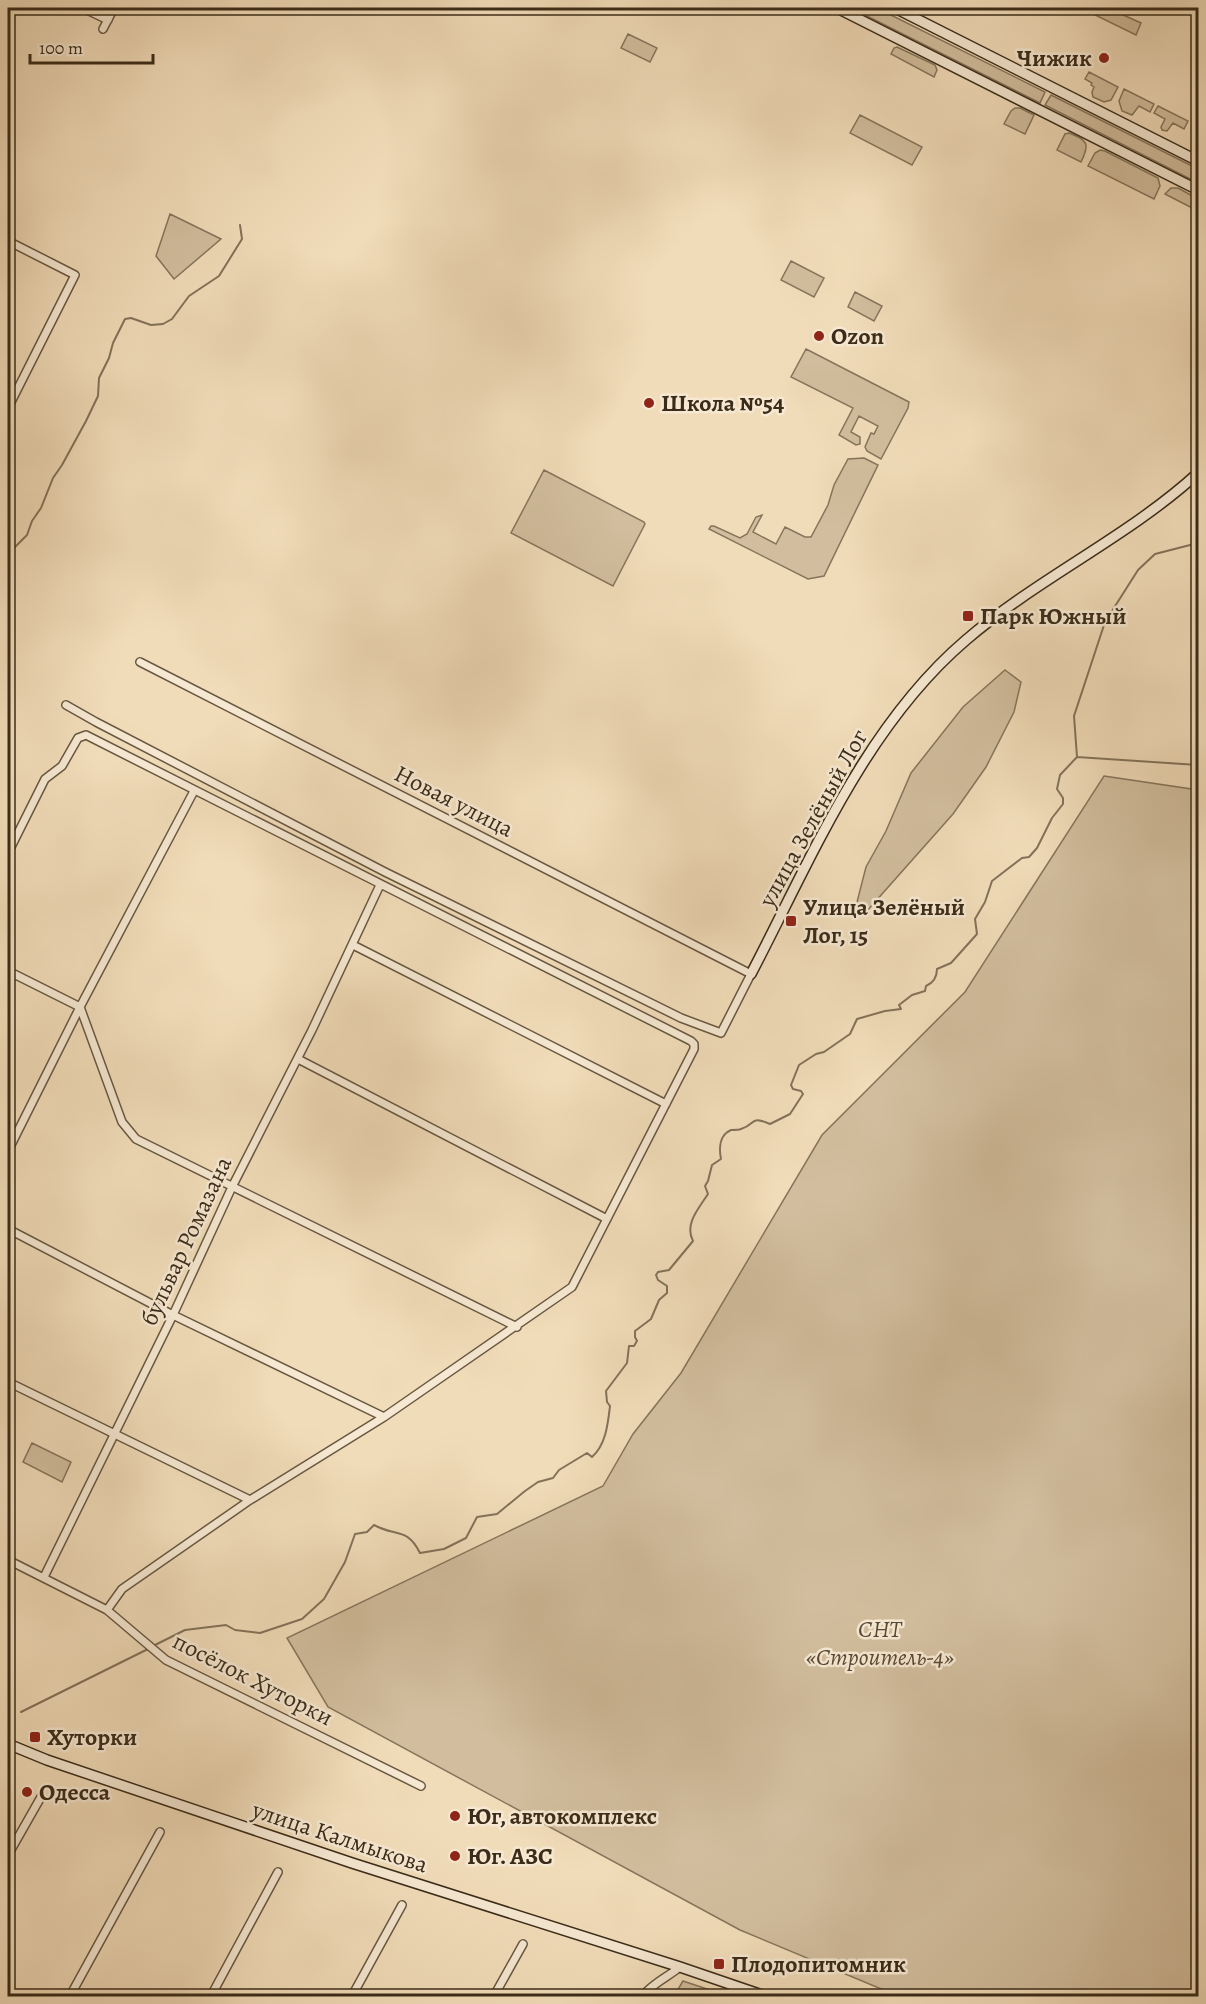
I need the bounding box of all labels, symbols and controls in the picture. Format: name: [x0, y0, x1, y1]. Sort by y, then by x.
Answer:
scale bar: [30, 27, 153, 65]
text: 100 m: [39, 36, 83, 60]
place label: Чижик: [1017, 42, 1092, 74]
marker: Чижик: [1097, 51, 1111, 65]
place label: Ozon: [831, 320, 885, 352]
marker: Ozon: [812, 329, 826, 343]
place label: Школа №54: [661, 387, 784, 419]
marker: Школа №54: [642, 396, 656, 410]
place label: Парк Южный: [980, 600, 1126, 632]
marker: Парк Южный: [961, 609, 975, 623]
street label: улица Зелёный Лог: [750, 723, 875, 913]
street label: Новая улица: [389, 757, 519, 845]
place label: Улица Зелёный Лог, 15: [803, 891, 965, 951]
marker: Улица Зелёный Лог, 15: [784, 914, 798, 928]
street label: бульвар Ромазана: [133, 1151, 239, 1331]
park label: СНТ «Строитель-4»: [806, 1613, 954, 1673]
street label: посёлок Хуторки: [167, 1625, 339, 1733]
place label: Хуторки: [47, 1721, 137, 1753]
marker: Хуторки: [28, 1730, 42, 1744]
place label: Одесса: [39, 1776, 111, 1808]
marker: Одесса: [20, 1785, 34, 1799]
street label: улица Калмыкова: [247, 1793, 432, 1880]
place label: Юг, автокомплекс: [467, 1800, 657, 1832]
marker: Юг, автокомплекс: [448, 1809, 462, 1823]
place label: Юг. АЗС: [467, 1840, 553, 1872]
marker: Юг. АЗС: [448, 1849, 462, 1863]
place label: Плодопитомник: [731, 1948, 906, 1980]
marker: Плодопитомник: [712, 1957, 726, 1971]

